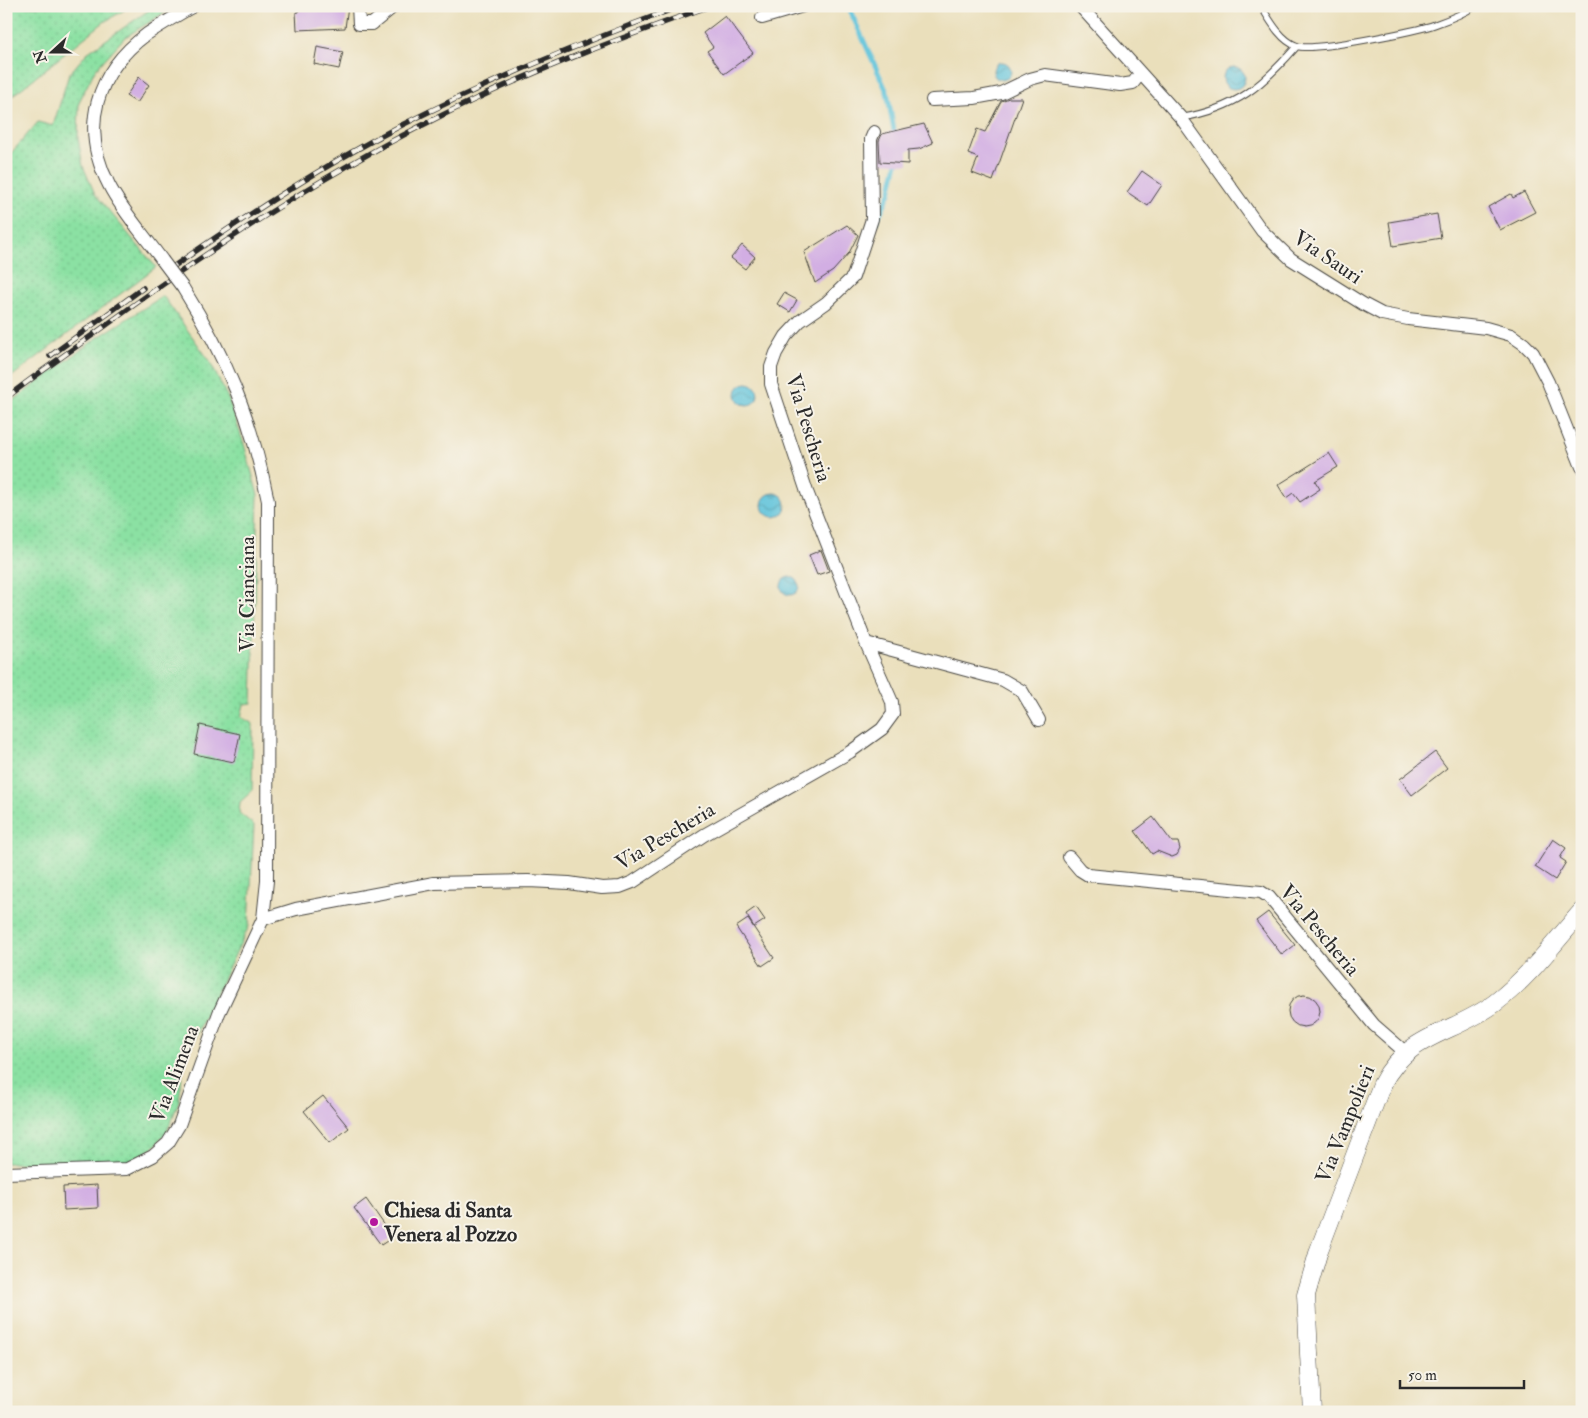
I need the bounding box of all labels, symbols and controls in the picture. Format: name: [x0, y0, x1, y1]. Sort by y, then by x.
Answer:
north arrow: [28, 28, 78, 78]
text: N: [30, 47, 51, 66]
street label: Via Sauri: [1288, 224, 1368, 291]
street label: Via Pescheria: [779, 371, 838, 486]
street label: Via Cianciana: [234, 536, 261, 652]
street label: Via Pescheria: [611, 796, 720, 877]
street label: Via Pescheria: [1273, 879, 1366, 982]
street label: Via Alimena: [144, 1021, 206, 1127]
street label: Via Vampolieri: [1310, 1061, 1382, 1187]
place label: Chiesa di Santa Venera al Pozzo: [383, 1197, 517, 1248]
marker: Chiesa di Santa Venera al Pozzo: [368, 1216, 380, 1228]
scale bar: [1400, 1358, 1524, 1390]
text: 50 m: [1408, 1366, 1437, 1385]

